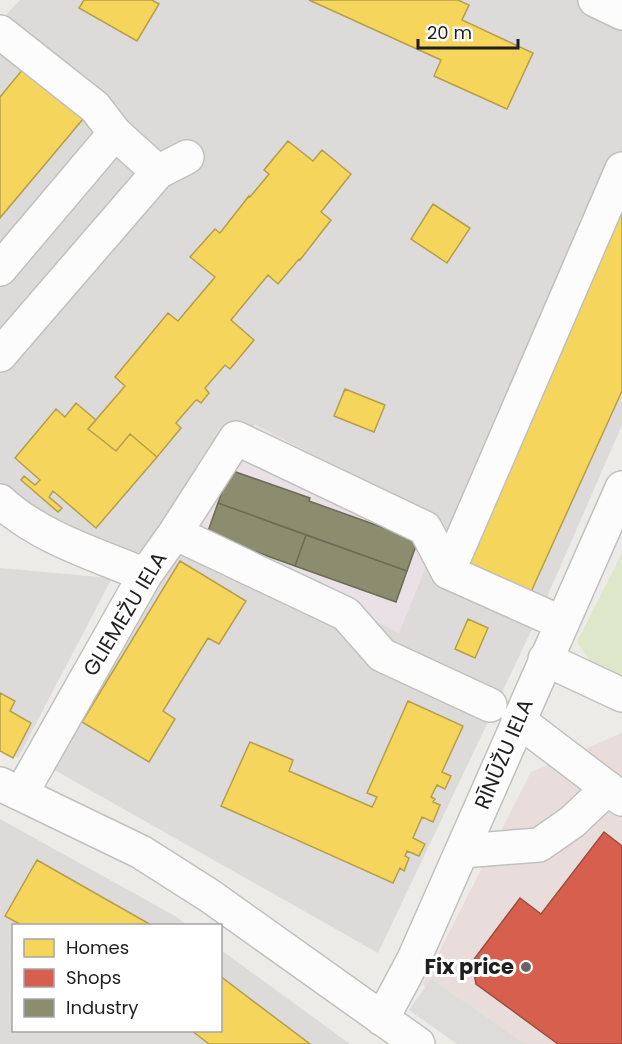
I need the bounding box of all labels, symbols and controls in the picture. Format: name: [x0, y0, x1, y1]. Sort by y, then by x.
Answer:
scale bar: [418, 12, 518, 50]
text: 20 m: [427, 20, 472, 45]
street label: GLIEMEŽU IELA: [76, 546, 173, 681]
street label: RĪNŪŽU IELA: [467, 694, 540, 813]
legend: [12, 924, 222, 1032]
text: Homes: [66, 935, 129, 960]
place label: Fix price: [424, 952, 514, 981]
marker: Fix price: [519, 960, 533, 974]
text: Shops: [66, 965, 121, 990]
text: Industry: [66, 995, 138, 1020]

